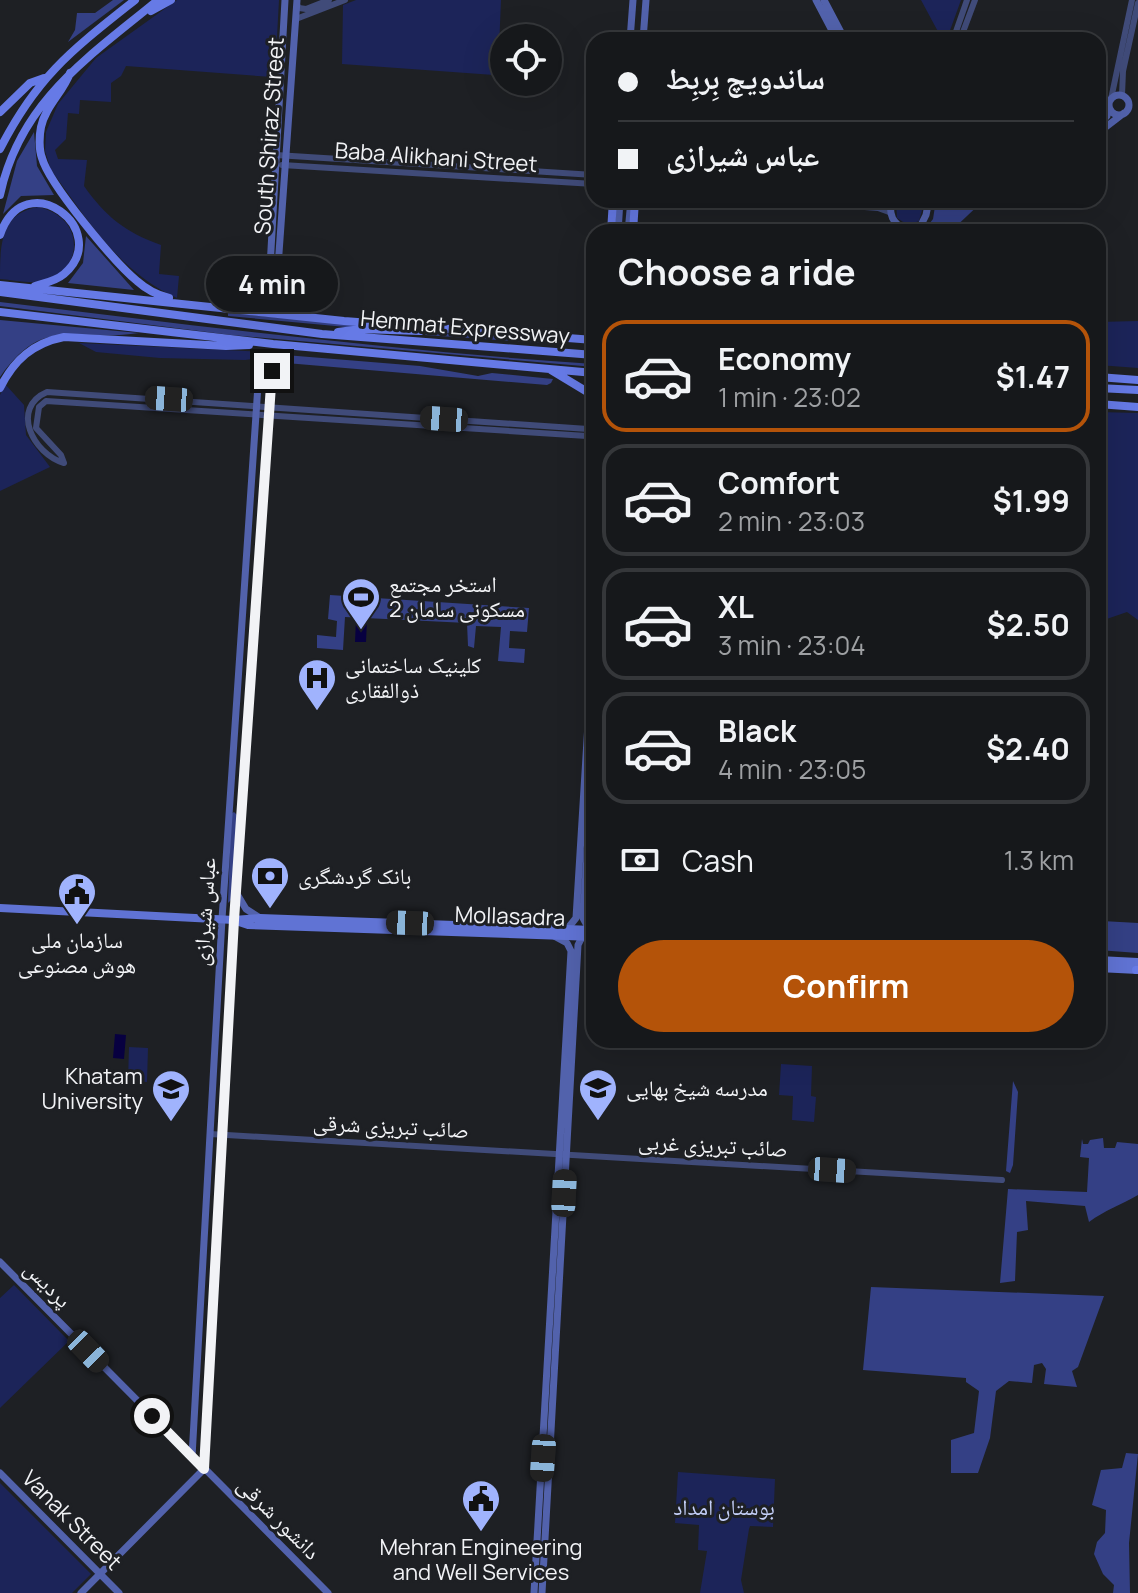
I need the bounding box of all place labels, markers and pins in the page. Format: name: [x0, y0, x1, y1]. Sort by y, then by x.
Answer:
place label: استخر مجتمع مسکونی سامان 2: [389, 569, 525, 624]
sports icon: استخر مجتمع مسکونی سامان 2: [340, 576, 382, 631]
place label: کلینیک ساختمانی ذوالفقاری: [345, 650, 481, 705]
hospital icon: کلینیک ساختمانی ذوالفقاری: [296, 657, 338, 712]
bank icon: بانک گردشگری: [249, 855, 291, 910]
place label: بانک گردشگری: [298, 861, 411, 891]
public building icon: سازمان ملی هوش مصنوعی: [56, 871, 98, 926]
place label: سازمان ملی هوش مصنوعی: [18, 925, 136, 980]
place label: Khatam University: [41, 1061, 143, 1116]
school or university icon: مدرسه شیخ بهایی: [577, 1067, 619, 1122]
school or university icon: Khatam University: [150, 1068, 192, 1123]
place label: مدرسه شیخ بهایی: [626, 1073, 768, 1103]
public building icon: Mehran Engineering and Well Services: [460, 1478, 502, 1533]
place label: Mehran Engineering and Well Services: [379, 1532, 583, 1587]

